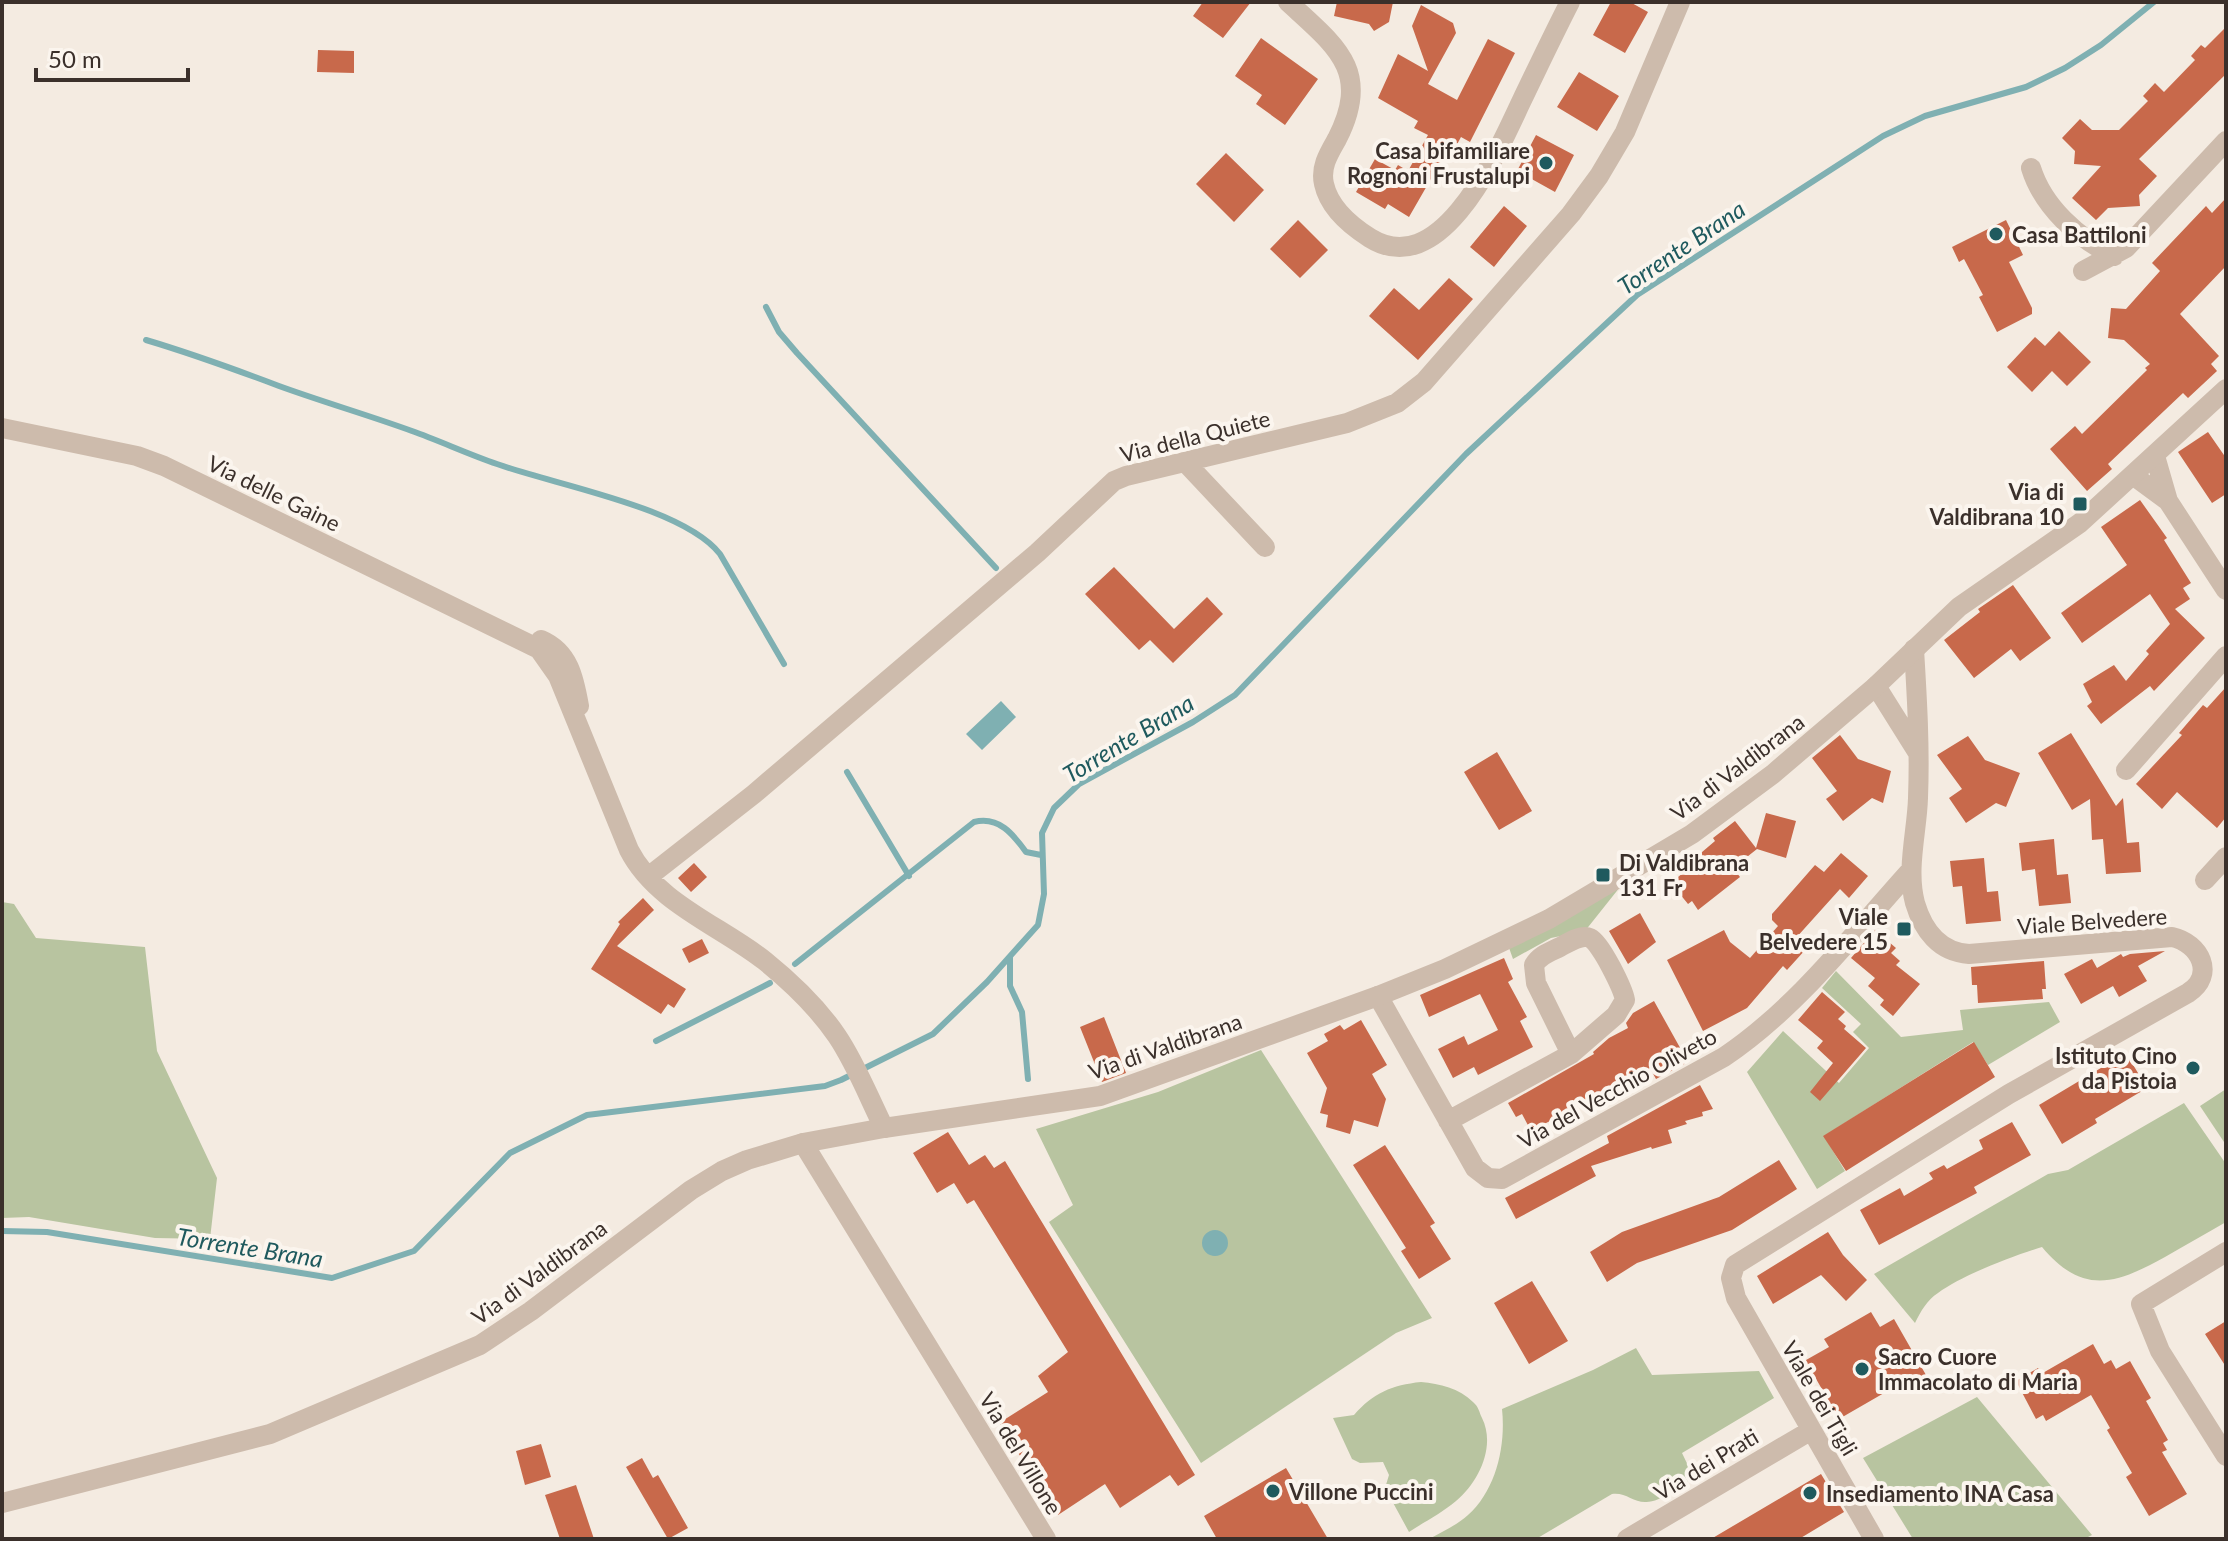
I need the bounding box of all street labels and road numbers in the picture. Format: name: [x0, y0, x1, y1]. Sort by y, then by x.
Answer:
street label: Via della Quiete: [1117, 404, 1273, 468]
street label: Via delle Gaine: [203, 449, 345, 537]
street label: Via di Valdibrana: [1665, 708, 1809, 826]
street label: Viale Belvedere: [2016, 902, 2168, 940]
street label: Via di Valdibrana: [1085, 1007, 1245, 1085]
street label: Via del Vecchio Oliveto: [1513, 1022, 1721, 1154]
street label: Via di Valdibrana: [466, 1214, 612, 1330]
street label: Viale dei Tigli: [1776, 1336, 1864, 1460]
street label: Via del Villone: [974, 1387, 1068, 1519]
street label: Via dei Prati: [1649, 1422, 1763, 1506]

